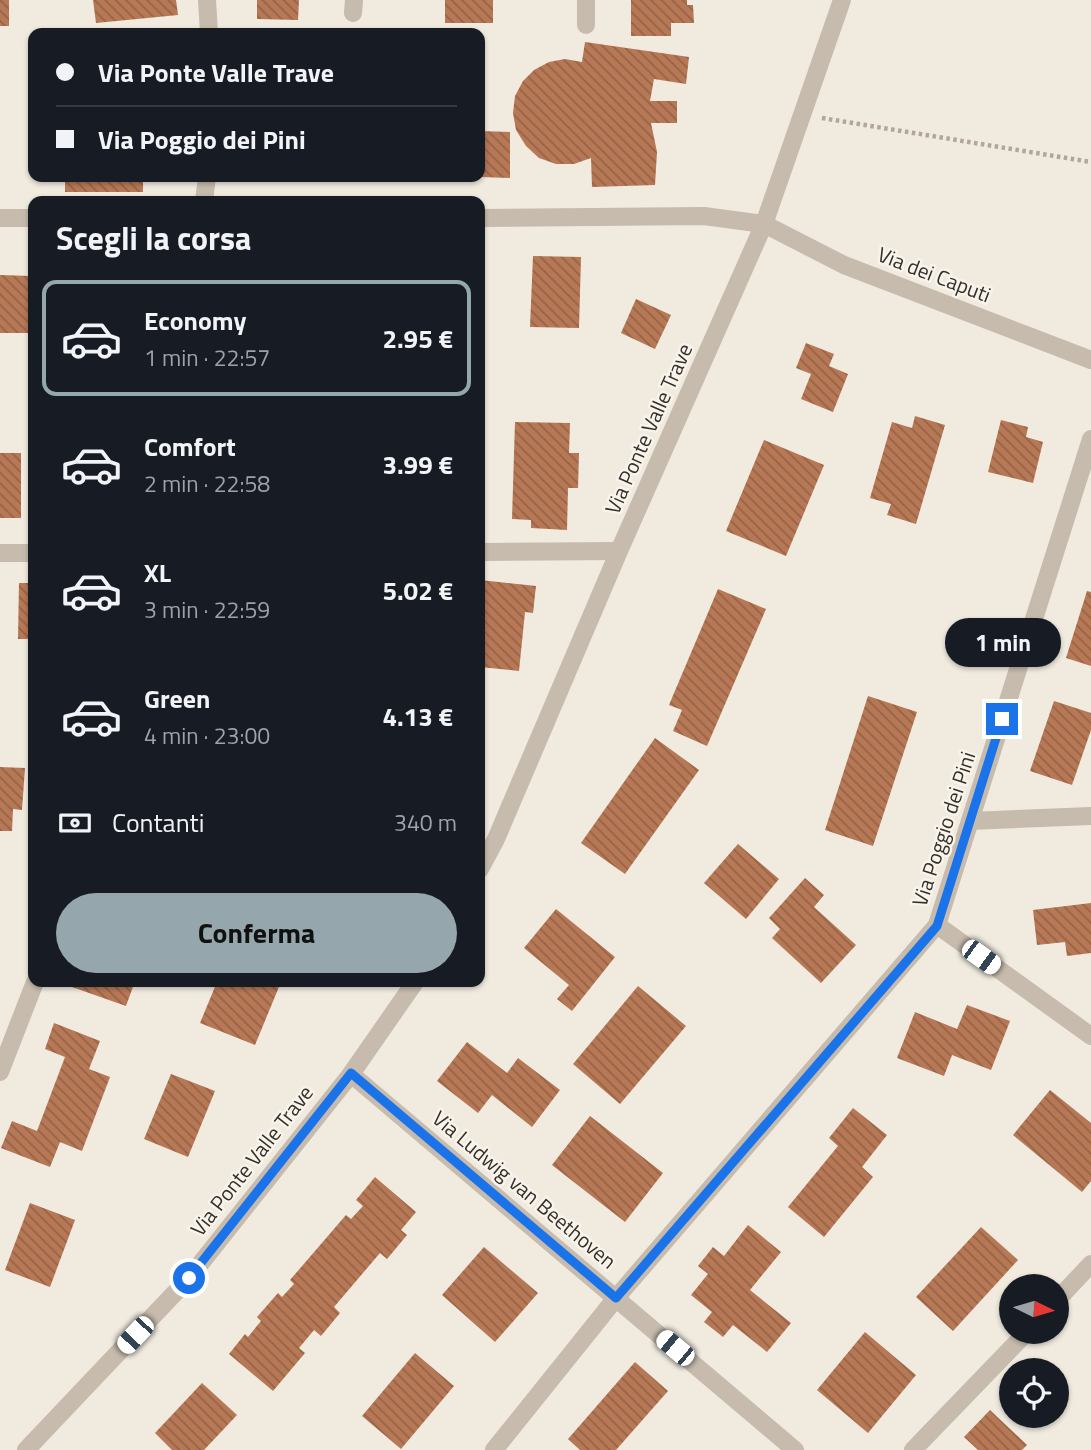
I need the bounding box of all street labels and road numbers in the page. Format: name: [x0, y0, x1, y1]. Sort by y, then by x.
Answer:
street label: Via dei Caputi: [873, 238, 996, 310]
street label: Via Ponte Valle Trave: [596, 338, 700, 519]
street label: Via Poggio dei Pini: [903, 747, 983, 910]
street label: Via Ponte Valle Trave: [182, 1078, 320, 1243]
street label: Via Ludwig van Beethoven: [426, 1102, 624, 1276]

